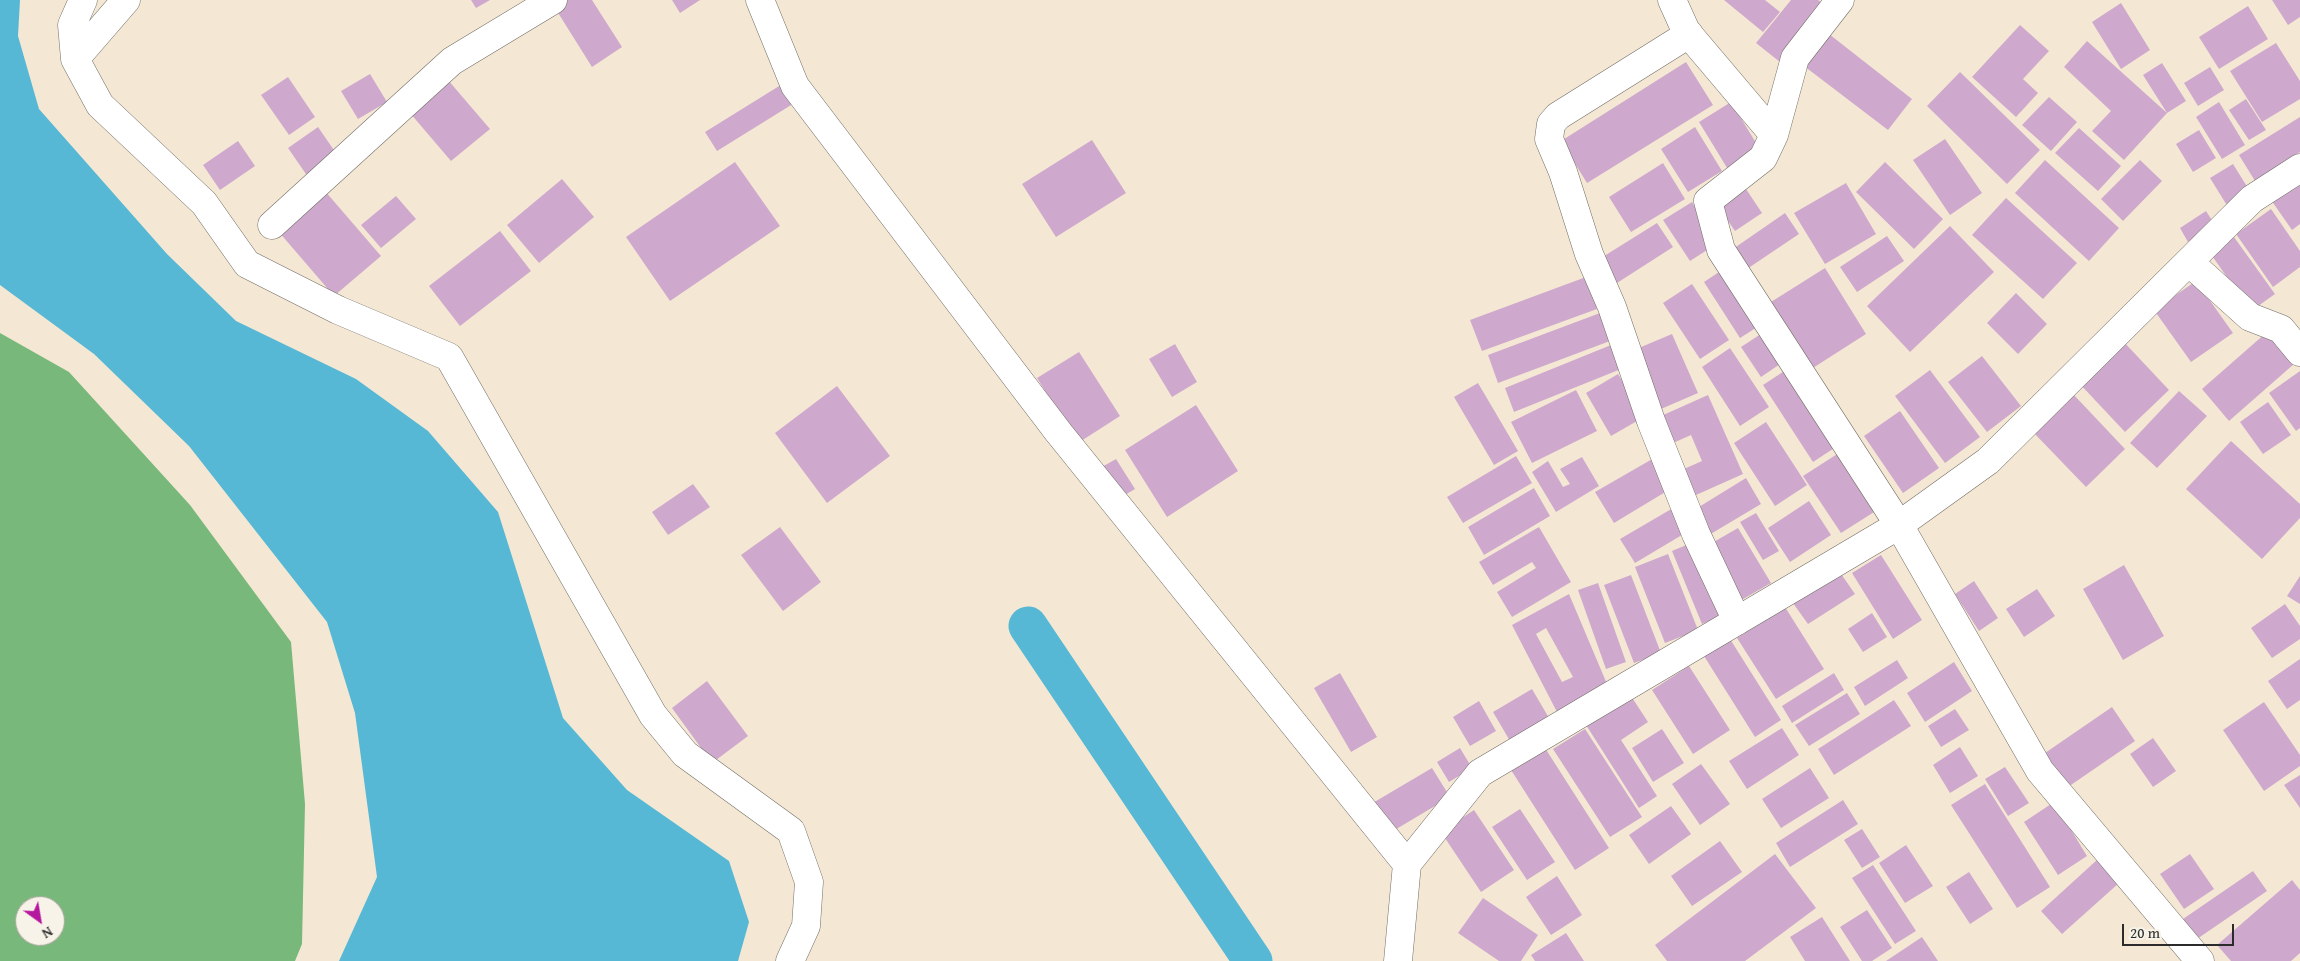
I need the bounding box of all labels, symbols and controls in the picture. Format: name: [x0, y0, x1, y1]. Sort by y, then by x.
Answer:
north arrow: [15, 896, 65, 946]
scale bar: [2125, 914, 2238, 946]
text: N: [38, 922, 57, 944]
text: 20 m: [2130, 922, 2160, 943]

